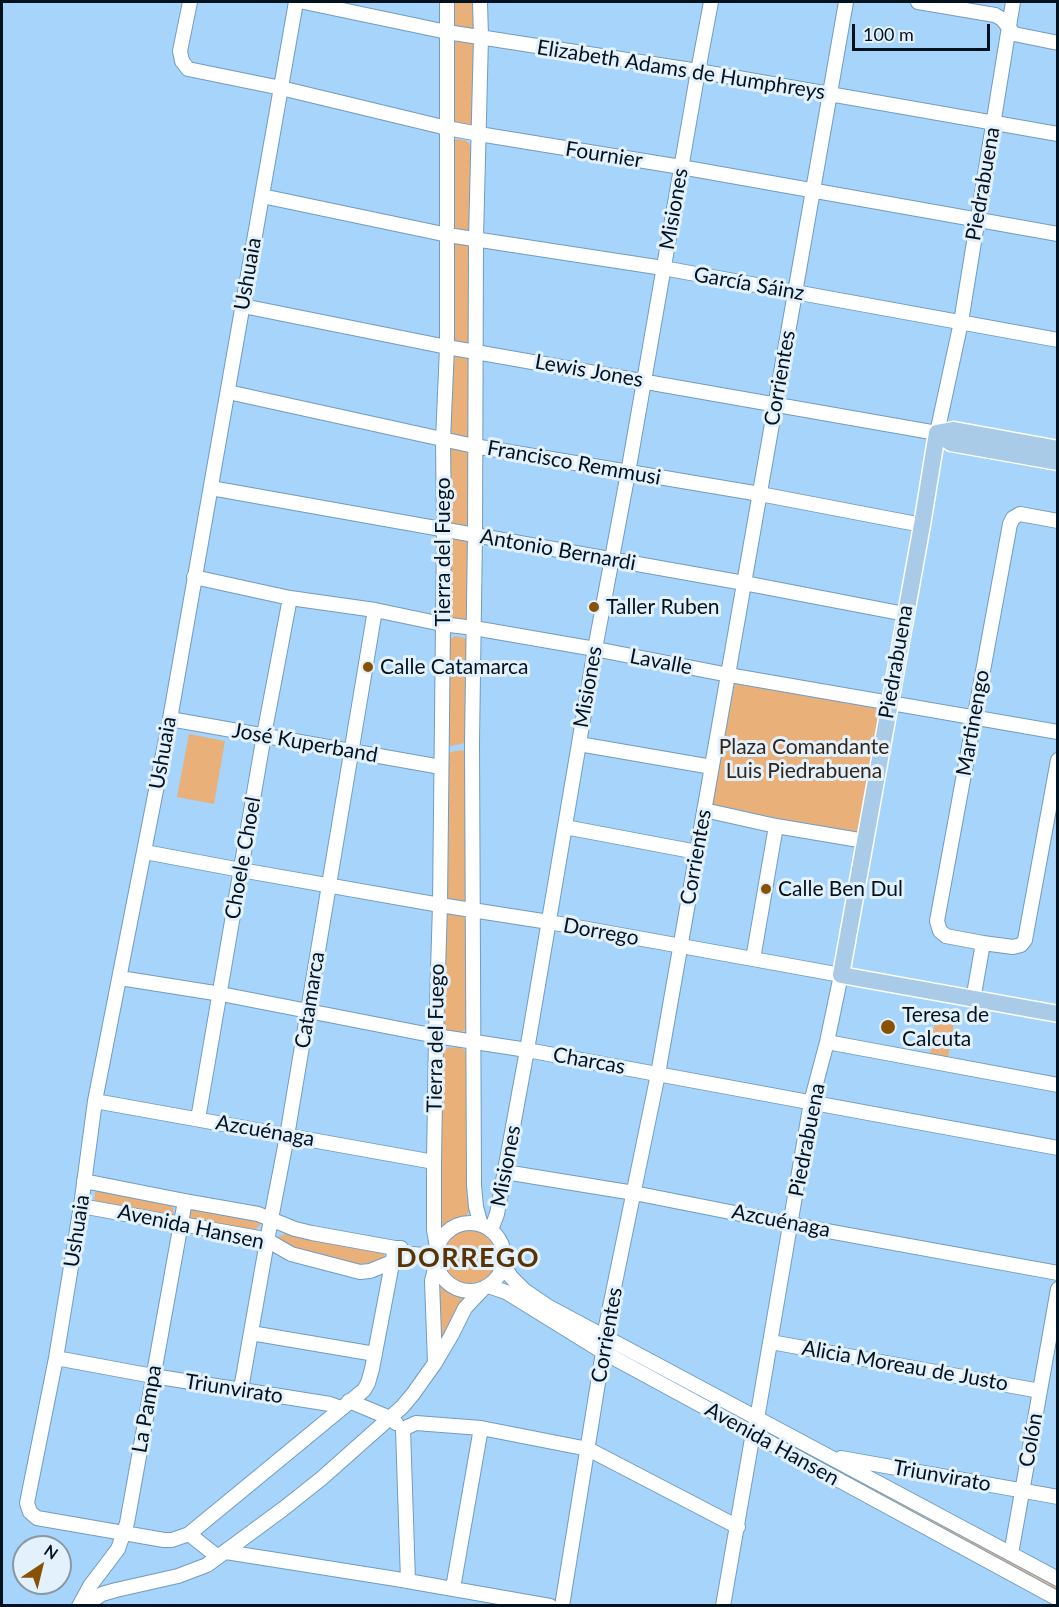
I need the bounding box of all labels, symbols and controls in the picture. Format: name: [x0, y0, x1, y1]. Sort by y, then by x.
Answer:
scale bar: [855, 12, 993, 50]
text: 100 m: [863, 23, 914, 45]
street label: Elizabeth Adams de Humphreys: [535, 35, 827, 105]
street label: Piedrabuena: [961, 125, 1005, 243]
street label: Fournier: [564, 136, 644, 174]
street label: Misiones: [654, 166, 694, 252]
street label: Ushuaia: [229, 236, 267, 312]
street label: García Sáinz: [692, 262, 806, 306]
street label: Corrientes: [759, 328, 801, 428]
street label: Lewis Jones: [533, 349, 645, 393]
street label: Francisco Remmusi: [485, 435, 663, 491]
street label: Tierra del Fuego: [430, 477, 456, 627]
street label: Antonio Bernardi: [478, 524, 638, 576]
place label: Taller Ruben: [606, 594, 719, 620]
marker: Taller Ruben: [587, 600, 601, 614]
street label: Piedrabuena: [874, 603, 918, 721]
street label: Misiones: [568, 644, 608, 730]
street label: Lavalle: [628, 644, 694, 680]
place label: Calle Catamarca: [380, 654, 529, 680]
marker: Calle Catamarca: [361, 660, 375, 674]
street label: Martinengo: [951, 668, 995, 778]
street label: Ushuaia: [144, 715, 182, 791]
street label: José Kuperband: [230, 718, 380, 768]
park label: Plaza Comandante Luis Piedrabuena: [719, 734, 889, 784]
street label: Choele Choel: [220, 795, 266, 921]
street label: Corrientes: [675, 807, 717, 907]
place label: Calle Ben Dul: [778, 876, 903, 902]
marker: Calle Ben Dul: [759, 882, 773, 896]
street label: Dorrego: [561, 913, 641, 951]
street label: Catamarca: [290, 950, 330, 1050]
street label: Tierra del Fuego: [422, 963, 450, 1113]
place label: Teresa de Calcuta: [902, 1002, 989, 1052]
marker: Teresa de Calcuta: [879, 1018, 897, 1036]
street label: Charcas: [551, 1042, 627, 1080]
street label: Piedrabuena: [784, 1081, 830, 1199]
street label: Azcuénaga: [214, 1110, 316, 1152]
street label: Misiones: [486, 1123, 526, 1209]
street label: Ushuaia: [59, 1193, 95, 1269]
street label: Avenida Hansen: [115, 1199, 267, 1255]
street label: Azcuénaga: [730, 1199, 832, 1243]
district label: DORREGO: [396, 1242, 540, 1274]
street label: Corrientes: [586, 1285, 628, 1385]
street label: Alicia Moreau de Justo: [800, 1335, 1010, 1397]
street label: La Pampa: [127, 1363, 167, 1455]
street label: Triunvirato: [183, 1369, 285, 1409]
street label: Avenida Hansen: [701, 1397, 843, 1491]
street label: Colón: [1014, 1411, 1048, 1469]
street label: Triunvirato: [891, 1455, 993, 1497]
north arrow: [12, 1535, 72, 1595]
text: N: [41, 1540, 62, 1563]

